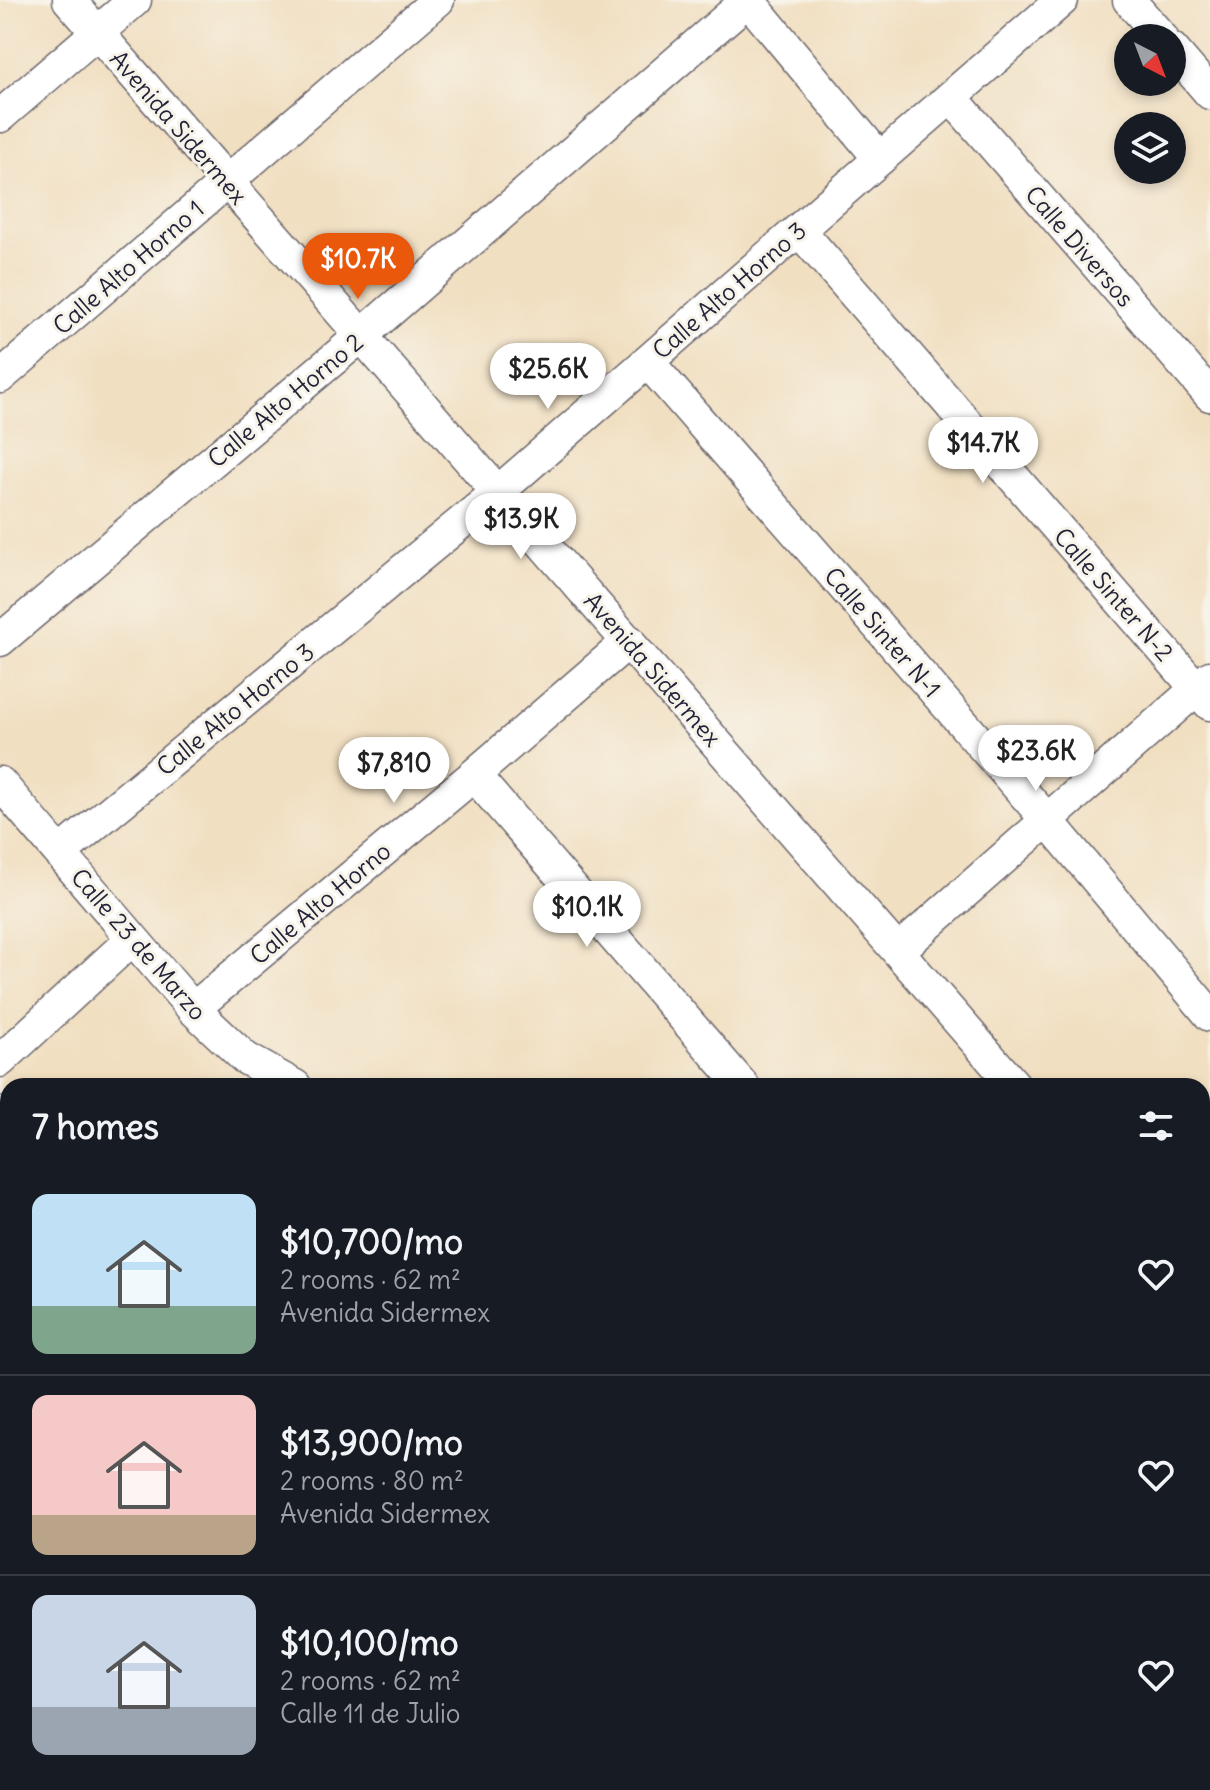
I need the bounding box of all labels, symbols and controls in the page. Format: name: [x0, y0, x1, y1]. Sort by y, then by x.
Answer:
north arrow: [1114, 24, 1186, 96]
map controls: [1114, 24, 1186, 184]
street label: Avenida Sidermex: [104, 44, 254, 210]
button: layers: [1114, 112, 1186, 184]
street label: Calle Diversos: [1019, 179, 1141, 313]
street label: Calle Alto Horno 1: [46, 193, 210, 341]
street label: Calle Alto Horno 3: [646, 215, 812, 365]
pin: $10.7K: [293, 233, 423, 301]
text: $10.7K: [320, 242, 396, 275]
street label: Calle Alto Horno 2: [201, 326, 369, 474]
pin: $25.6K: [483, 343, 613, 411]
text: $25.6K: [508, 352, 588, 385]
pin: $14.7K: [918, 417, 1048, 485]
text: $14.7K: [946, 426, 1020, 459]
pin: $13.9K: [456, 493, 586, 561]
text: $13.9K: [483, 502, 559, 535]
street label: Calle Sinter N-2: [1048, 521, 1180, 667]
street label: Calle Sinter N-1: [818, 561, 948, 703]
street label: Avenida Sidermex: [578, 586, 728, 752]
street label: Calle Alto Horno 3: [150, 636, 320, 782]
pin: $23.6K: [971, 725, 1101, 793]
text: $23.6K: [996, 734, 1076, 767]
pin: $7,810: [329, 737, 459, 805]
text: $7,810: [356, 746, 432, 779]
street label: Calle Alto Horno: [243, 835, 397, 971]
street label: Calle 23 de Marzo: [65, 862, 213, 1026]
pin: $10.1K: [522, 881, 652, 949]
text: $10.1K: [551, 890, 623, 923]
icon: filters: [1134, 1104, 1178, 1148]
text: 7 homes: [32, 1105, 159, 1148]
text: $10,700/mo: [280, 1220, 463, 1263]
icon: home: [96, 1226, 192, 1322]
icon: heart: [1134, 1252, 1178, 1296]
text: 2 rooms · 62 m²: [280, 1263, 461, 1296]
text: Avenida Sidermex: [280, 1296, 490, 1329]
text: $13,900/mo: [280, 1421, 463, 1464]
icon: home: [96, 1427, 192, 1523]
icon: heart: [1134, 1453, 1178, 1497]
text: 2 rooms · 80 m²: [280, 1464, 464, 1497]
text: Avenida Sidermex: [280, 1497, 490, 1530]
text: $10,100/mo: [280, 1621, 459, 1664]
icon: home: [96, 1627, 192, 1723]
icon: heart: [1134, 1653, 1178, 1697]
text: 2 rooms · 62 m²: [280, 1664, 461, 1697]
text: Calle 11 de Julio: [280, 1697, 460, 1730]

